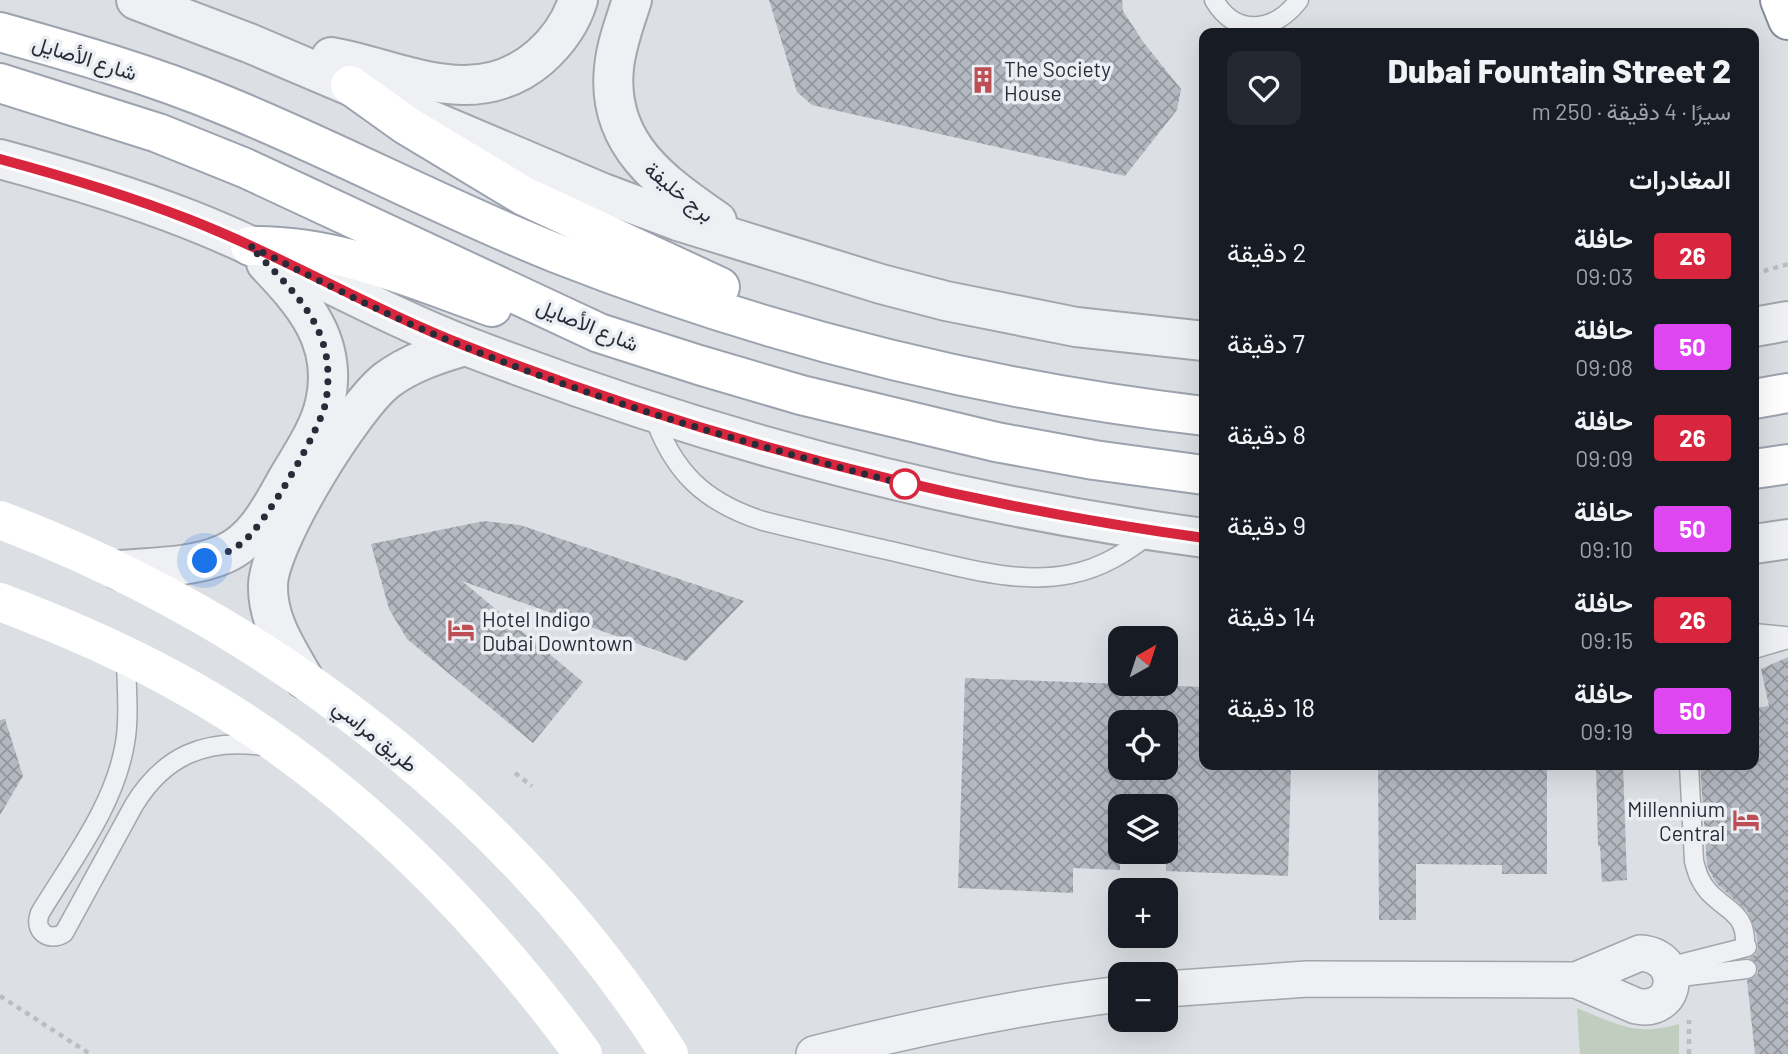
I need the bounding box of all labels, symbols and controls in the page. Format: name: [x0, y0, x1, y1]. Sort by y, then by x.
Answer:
street label: شارع الأصايل: [29, 29, 140, 88]
text: Dubai Fountain Street 2: [1388, 50, 1731, 90]
button: heart: [1227, 51, 1301, 125]
place label: The Society House: [1004, 56, 1111, 105]
building icon: The Society House: [968, 65, 998, 95]
text: سيرًا · 4 دقيقة · 250 m: [1532, 97, 1731, 125]
street label: برج خليفة: [638, 155, 720, 229]
text: المغادرات: [1629, 163, 1731, 194]
text: حافلة: [1574, 222, 1633, 253]
text: 2 دقيقة: [1227, 236, 1306, 267]
text: 26: [1679, 241, 1706, 270]
text: 09:03: [1575, 262, 1633, 290]
street label: شارع الأصايل: [532, 292, 643, 359]
text: حافلة: [1574, 313, 1633, 344]
text: 7 دقيقة: [1227, 327, 1305, 358]
text: 50: [1679, 332, 1706, 361]
text: 09:08: [1575, 353, 1633, 381]
text: حافلة: [1574, 404, 1633, 435]
text: 8 دقيقة: [1227, 418, 1306, 449]
text: 26: [1679, 423, 1706, 452]
text: 09:09: [1575, 444, 1633, 472]
unlabelled marker: [890, 469, 920, 499]
text: حافلة: [1574, 495, 1633, 526]
text: 9 دقيقة: [1227, 509, 1306, 540]
text: 50: [1679, 514, 1706, 543]
text: 09:10: [1579, 535, 1633, 563]
your location: [187, 543, 222, 578]
text: حافلة: [1574, 586, 1633, 617]
text: 14 دقيقة: [1227, 600, 1316, 631]
text: 26: [1679, 605, 1706, 634]
place label: Hotel Indigo Dubai Downtown: [482, 606, 633, 655]
hotel icon: Hotel Indigo Dubai Downtown: [446, 615, 476, 645]
north arrow: [1108, 626, 1178, 696]
map controls: [1108, 626, 1178, 1032]
text: 09:15: [1580, 626, 1633, 654]
text: حافلة: [1574, 677, 1633, 708]
text: 18 دقيقة: [1227, 691, 1315, 722]
street label: طريق مراسي: [325, 693, 423, 781]
text: 50: [1679, 696, 1706, 725]
button: locate: [1108, 710, 1178, 780]
text: 09:19: [1580, 717, 1633, 745]
button: layers: [1108, 794, 1178, 864]
place label: Millennium Central: [1627, 796, 1725, 845]
hotel icon: Millennium Central: [1731, 805, 1761, 835]
button: +: [1108, 878, 1178, 948]
button: −: [1108, 962, 1178, 1032]

